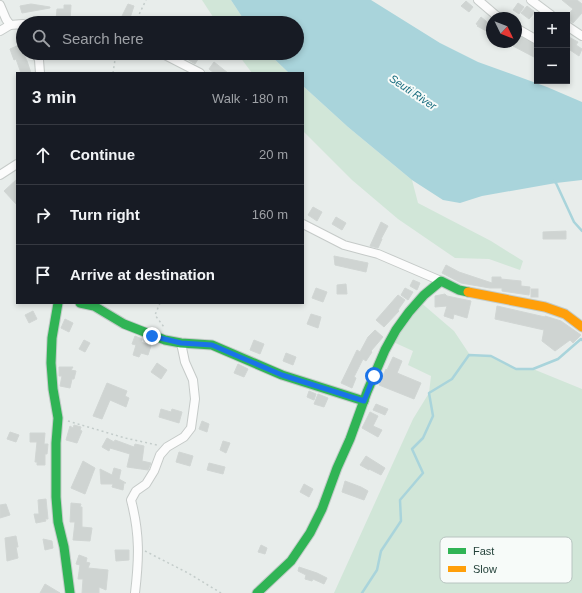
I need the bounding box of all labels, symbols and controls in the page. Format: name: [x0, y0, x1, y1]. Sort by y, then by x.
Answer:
north arrow: [486, 12, 522, 48]
map controls: [534, 12, 570, 84]
button: +: [534, 12, 570, 48]
search box: [16, 16, 304, 60]
icon: search: [30, 27, 52, 49]
text: Search here: [62, 30, 144, 47]
button: −: [534, 48, 570, 84]
water label: Seuti River: [387, 72, 440, 113]
text: 3 min: [32, 88, 76, 107]
text: Walk · 180 m: [212, 91, 288, 106]
icon: ahead: [32, 144, 54, 166]
text: Continue: [70, 146, 135, 163]
text: 20 m: [259, 147, 288, 162]
icon: right: [32, 204, 54, 226]
text: Turn right: [70, 206, 140, 223]
text: 160 m: [252, 207, 288, 222]
icon: arrive: [32, 264, 54, 286]
text: Arrive at destination: [70, 266, 215, 283]
route end: [143, 327, 161, 345]
route start: [365, 367, 383, 385]
legend: [440, 537, 572, 583]
text: Fast: [473, 545, 494, 557]
text: Slow: [473, 563, 497, 575]

